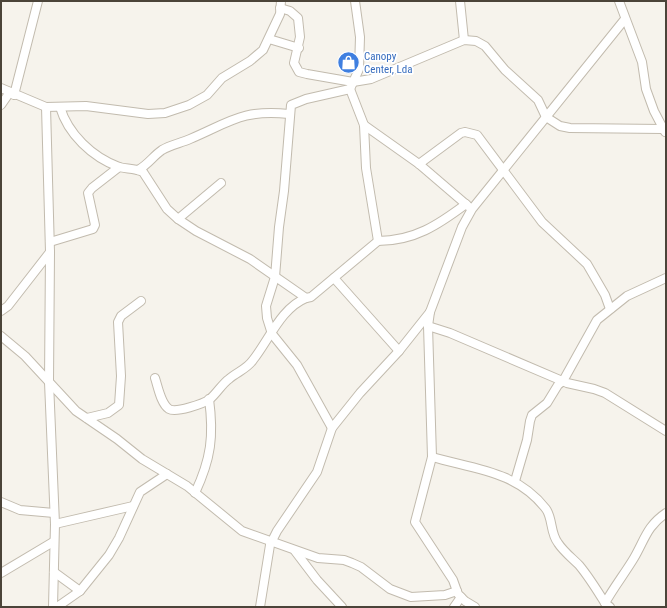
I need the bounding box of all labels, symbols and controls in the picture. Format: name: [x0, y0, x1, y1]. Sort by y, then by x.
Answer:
shop icon: Canopy Center, Lda: [336, 49, 362, 75]
place label: Canopy Center, Lda: [364, 50, 412, 76]

